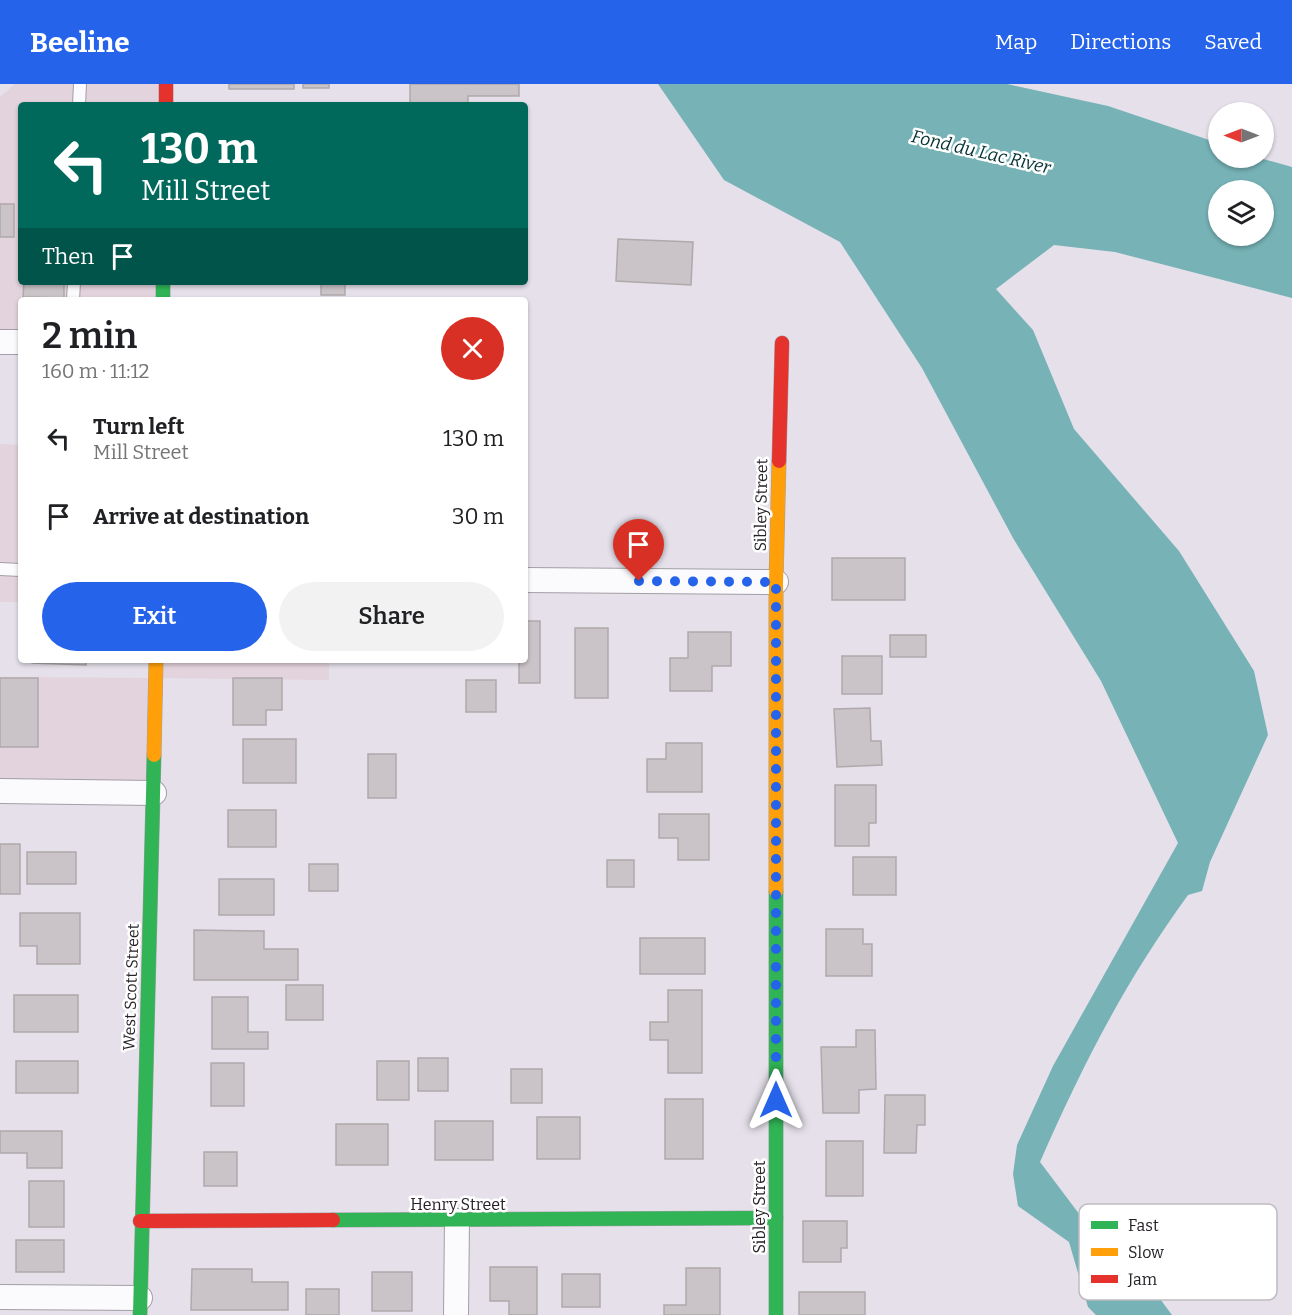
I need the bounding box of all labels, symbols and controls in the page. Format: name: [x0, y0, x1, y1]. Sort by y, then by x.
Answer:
text: Beeline: [30, 26, 130, 59]
text: Map: [995, 29, 1037, 55]
text: Directions: [1070, 29, 1171, 55]
text: Saved: [1204, 29, 1262, 55]
north arrow: [1208, 102, 1274, 168]
map controls: [1208, 102, 1274, 246]
text: 130 m: [141, 124, 258, 174]
water label: Fond du Lac River: [909, 125, 1053, 179]
icon: left: [42, 126, 120, 204]
text: Mill Street: [141, 175, 270, 207]
button: layers: [1208, 180, 1274, 246]
icon: arrive: [106, 240, 139, 273]
text: Then: [42, 243, 94, 270]
text: 2 min: [42, 314, 137, 358]
button: close: [441, 317, 504, 380]
text: 160 m · 11:12: [42, 359, 149, 383]
text: Turn left: [93, 413, 185, 440]
icon: left: [42, 422, 75, 455]
text: 130 m: [443, 425, 504, 452]
text: Mill Street: [93, 440, 189, 464]
street label: Sibley Street: [751, 458, 771, 552]
icon: arrive: [42, 500, 75, 533]
text: Arrive at destination: [93, 503, 309, 530]
text: 30 m: [452, 503, 504, 530]
pin: [613, 519, 664, 581]
icon: arrive: [622, 528, 655, 561]
button: Exit: [42, 582, 267, 651]
button: Share: [279, 582, 504, 651]
street label: West Scott Street: [119, 923, 143, 1051]
position arrow: [744, 1068, 808, 1132]
street label: Sibley Street: [750, 1160, 769, 1253]
street label: Henry Street: [410, 1195, 506, 1214]
legend: [1079, 1204, 1277, 1300]
text: Fast: [1128, 1216, 1159, 1235]
text: Slow: [1128, 1243, 1164, 1262]
text: Jam: [1127, 1270, 1157, 1289]

